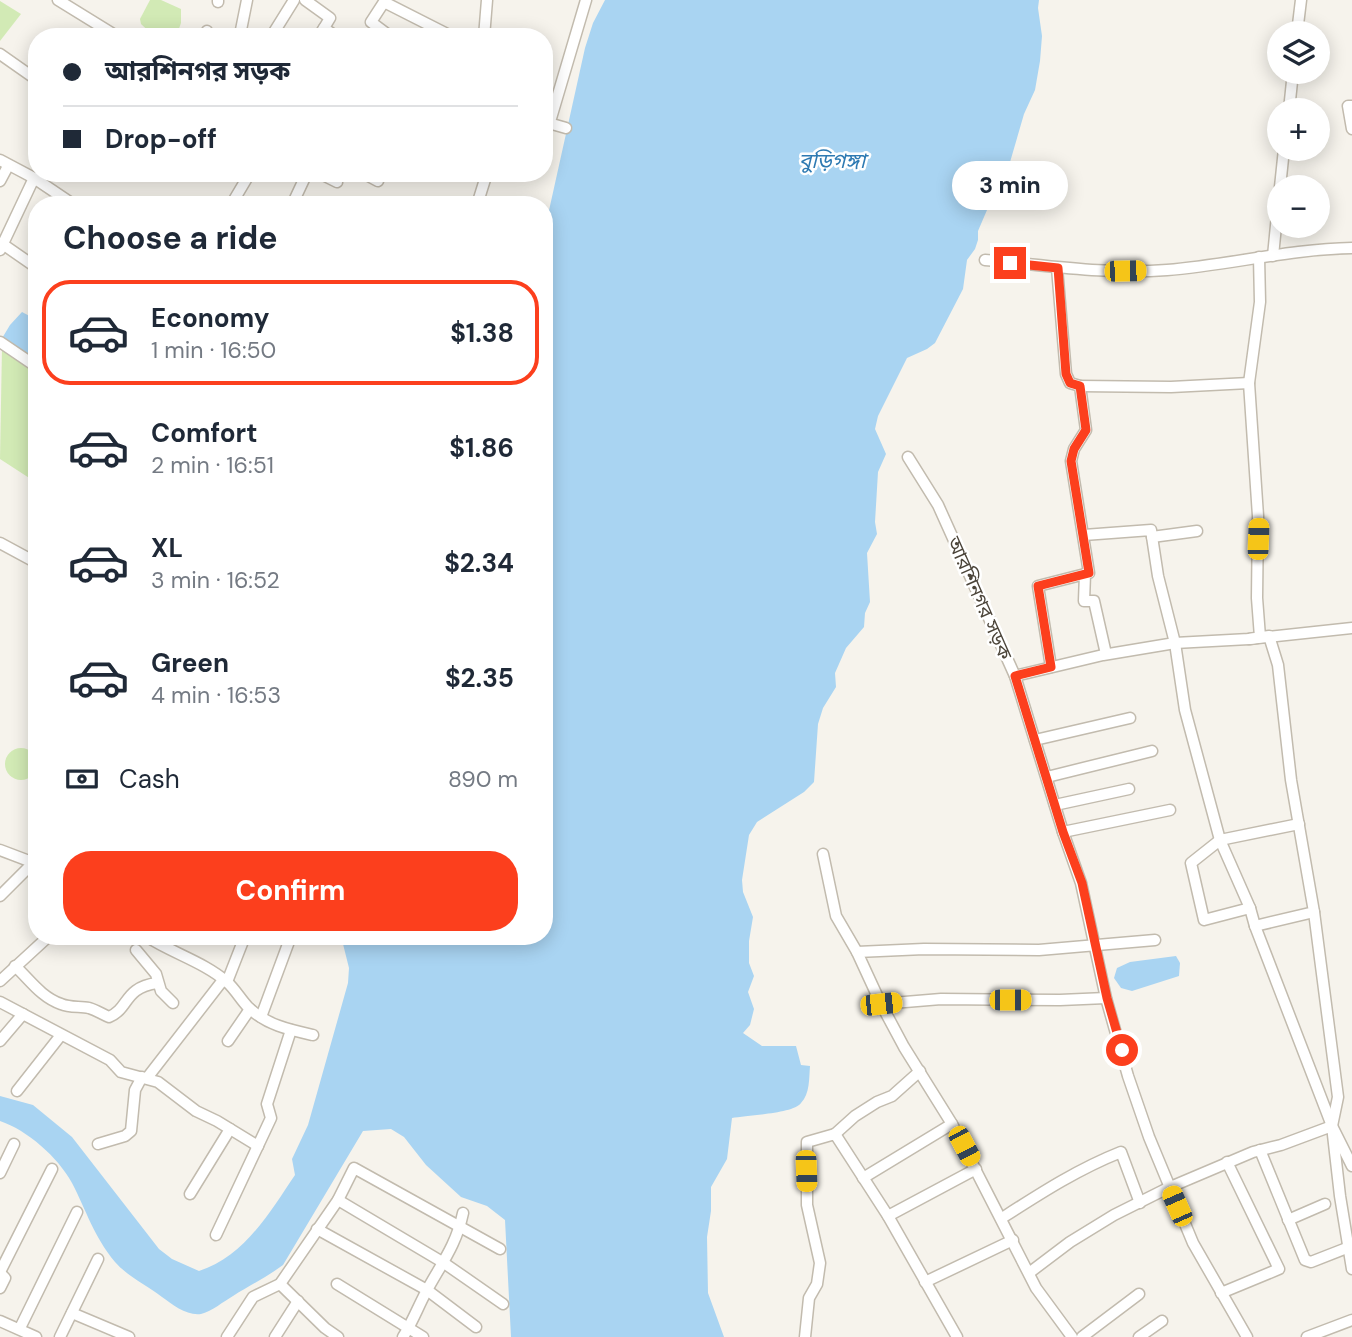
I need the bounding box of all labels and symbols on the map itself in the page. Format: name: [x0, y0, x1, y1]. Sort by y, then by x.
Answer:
water label: বুড়িগঙ্গা: [799, 147, 870, 175]
callout: 3 min: [952, 162, 1068, 210]
route end: [994, 247, 1026, 279]
car: [1104, 260, 1147, 282]
car: [1247, 518, 1270, 560]
street label: আরশিনগর সড়ক: [941, 532, 1018, 664]
car: [990, 990, 1032, 1011]
car: [860, 991, 903, 1017]
route start: [1106, 1034, 1138, 1066]
car: [945, 1123, 984, 1169]
car: [795, 1150, 818, 1192]
car: [1159, 1183, 1196, 1229]

